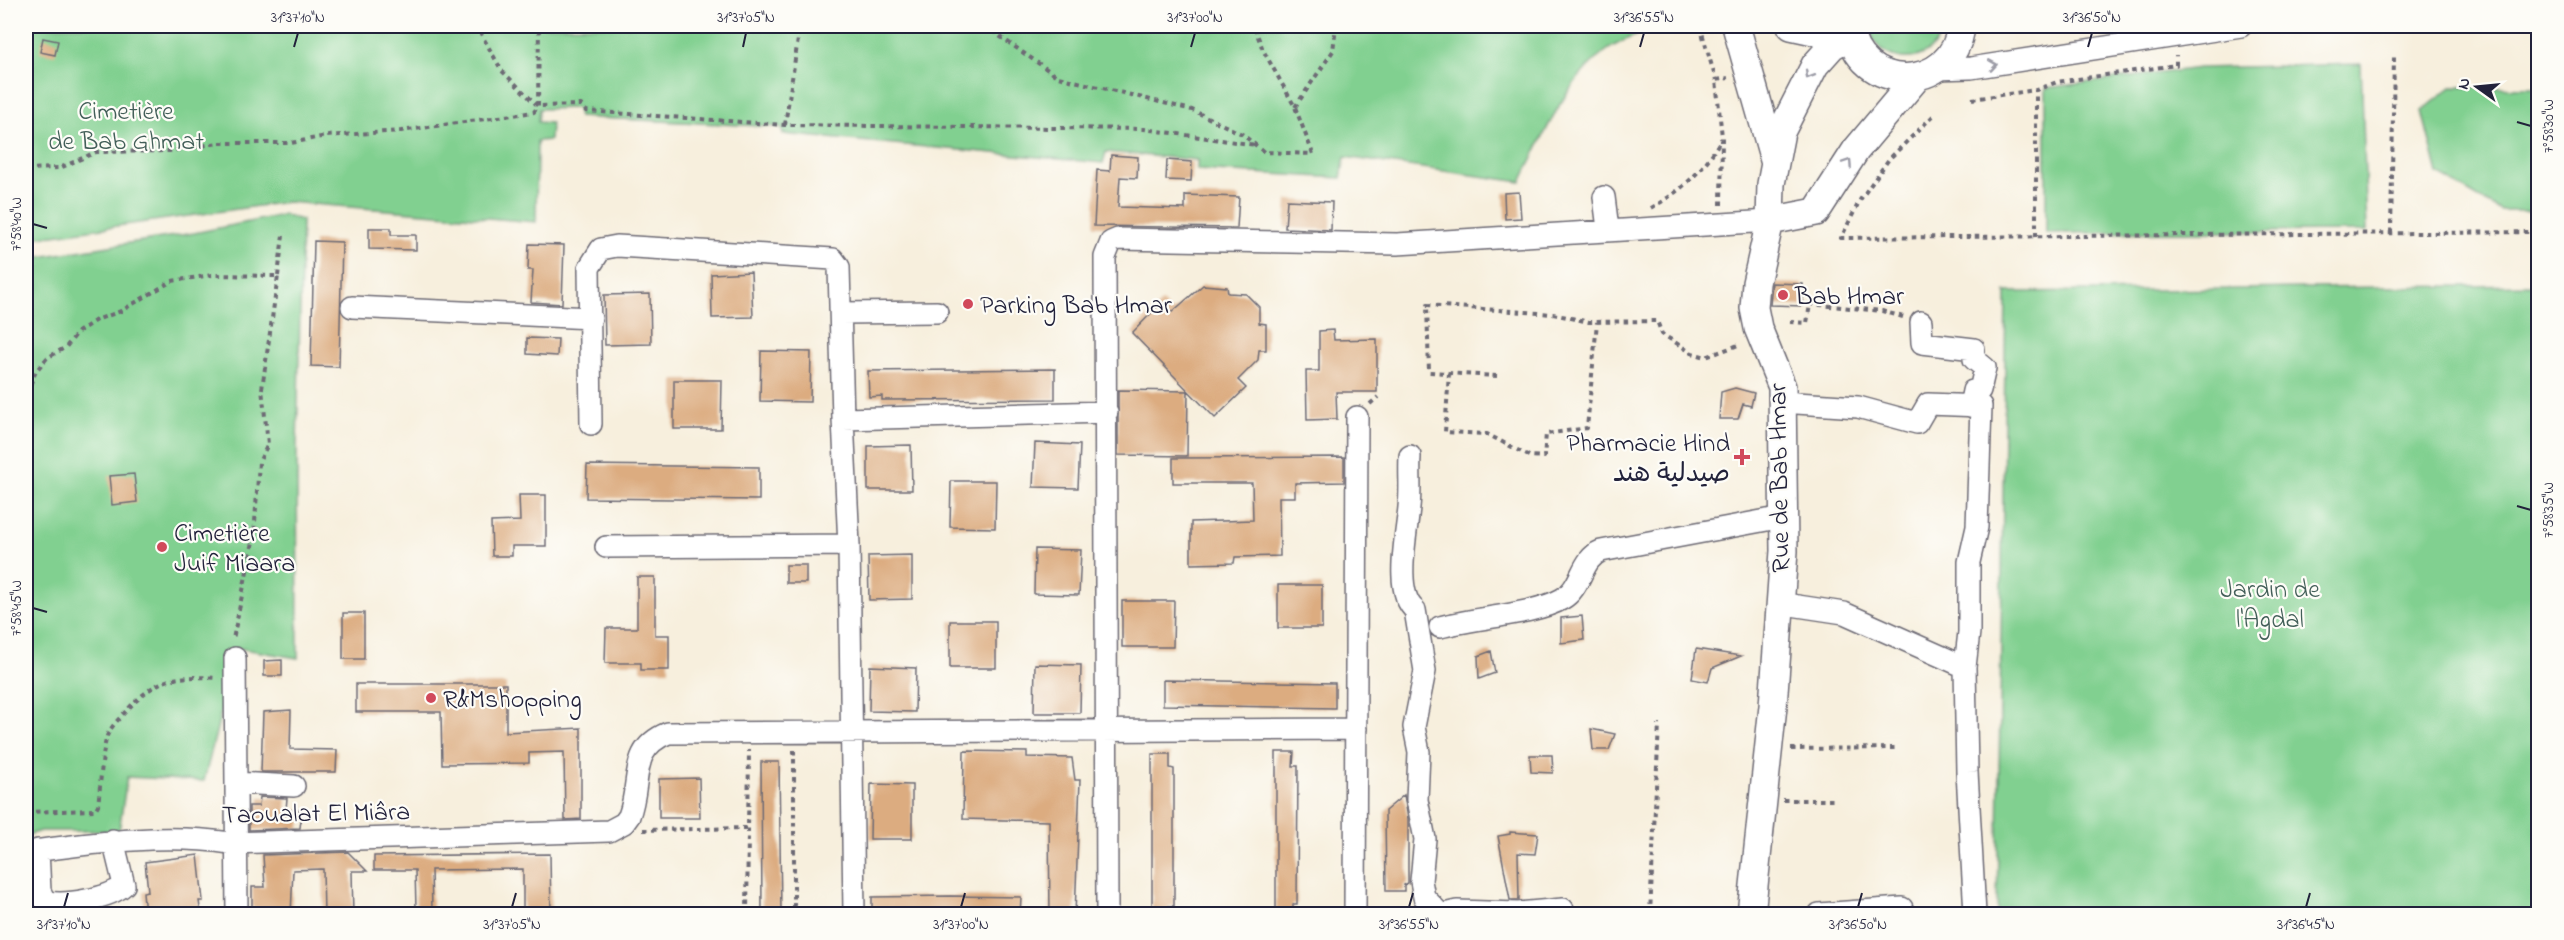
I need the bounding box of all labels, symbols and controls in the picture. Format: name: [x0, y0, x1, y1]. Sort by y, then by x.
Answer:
text: 31°37'10"N: [271, 7, 325, 29]
text: 31°37'05"N: [717, 7, 775, 29]
text: 31°37'00"N: [1167, 7, 1223, 29]
text: 31°36'55"N: [1614, 7, 1674, 29]
text: 31°36'50"N: [2063, 7, 2121, 29]
north arrow: [2447, 57, 2507, 117]
one-way arrow: [1988, 59, 1998, 71]
one-way arrow: [1804, 69, 1816, 79]
text: N: [2451, 75, 2477, 92]
park label: Cimetière de Bab Ghmat: [48, 94, 204, 162]
text: 7°58'30"W: [2538, 99, 2560, 153]
one-way arrow: [1840, 158, 1851, 169]
text: 7°58'40"W: [6, 197, 28, 251]
place label: Bab Hmar: [1794, 279, 1905, 317]
place label: Parking Bab Hmar: [980, 288, 1173, 326]
marker: Bab Hmar: [1776, 288, 1790, 302]
marker: Parking Bab Hmar: [961, 297, 975, 311]
street label: Rue de Bab Hmar: [1760, 382, 1802, 573]
place label: Pharmacie Hind صيدلية هند: [1566, 426, 1730, 494]
marker: Pharmacie Hind صيدلية هند: [1735, 450, 1749, 464]
text: 7°58'35"W: [2538, 482, 2560, 538]
place label: Cimetière Juif Miaara: [174, 516, 295, 584]
marker: Cimetière Juif Miaara: [155, 540, 169, 554]
park label: Jardin de l'Agdal: [2220, 572, 2320, 640]
text: 7°58'45"W: [6, 580, 28, 636]
place label: R&Mshopping: [443, 682, 582, 720]
marker: R&Mshopping: [424, 691, 438, 705]
street label: Taoualat El Miâra: [222, 794, 410, 836]
text: 31°37'10"N: [37, 914, 91, 936]
text: 31°37'05"N: [483, 914, 541, 936]
text: 31°37'00"N: [933, 914, 989, 936]
text: 31°36'55"N: [1379, 914, 1439, 936]
text: 31°36'50"N: [1829, 914, 1887, 936]
text: 31°36'45"N: [2277, 914, 2335, 936]

